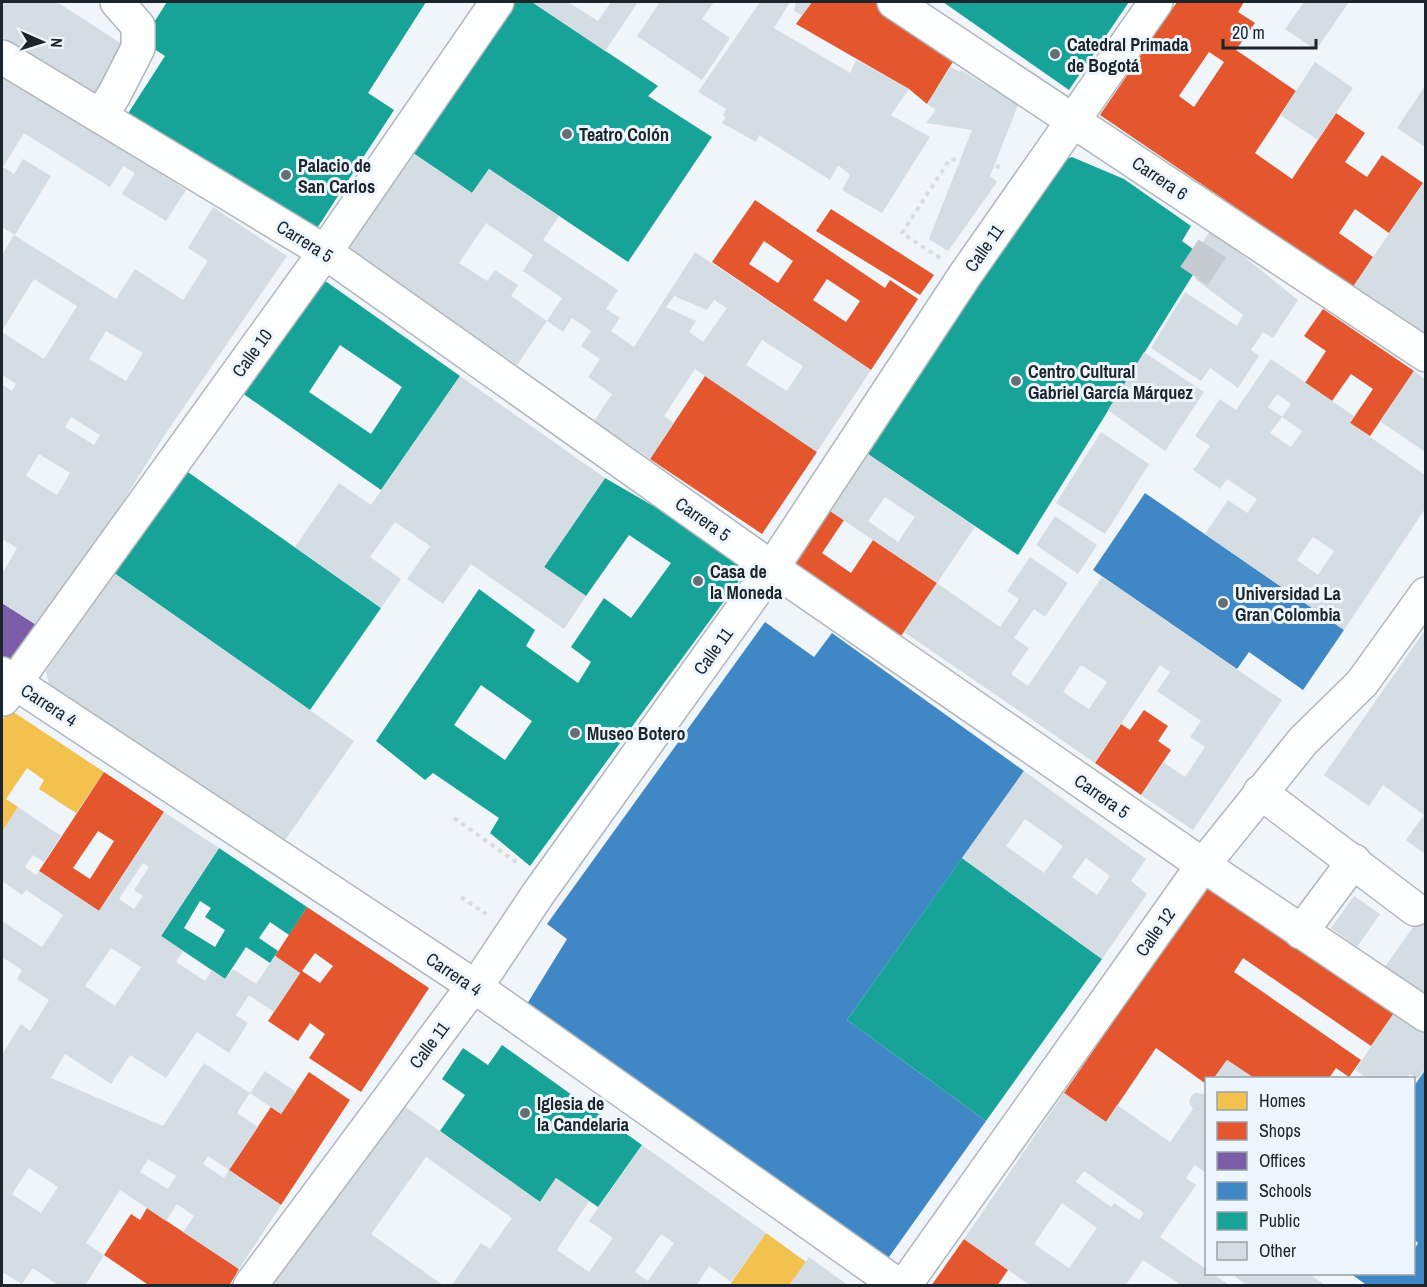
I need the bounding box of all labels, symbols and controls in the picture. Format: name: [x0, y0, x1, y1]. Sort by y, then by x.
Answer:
north arrow: [12, 12, 72, 72]
scale bar: [1223, 12, 1316, 50]
text: 20 m: [1232, 20, 1265, 45]
place label: Catedral Primada de Bogotá: [1067, 32, 1189, 78]
text: N: [46, 37, 68, 48]
marker: Catedral Primada de Bogotá: [1048, 47, 1062, 61]
place label: Teatro Colón: [579, 122, 669, 147]
marker: Teatro Colón: [560, 127, 574, 141]
street label: Carrera 6: [1127, 150, 1193, 206]
place label: Palacio de San Carlos: [298, 153, 375, 199]
marker: Palacio de San Carlos: [279, 168, 293, 182]
street label: Carrera 5: [272, 214, 338, 268]
street label: Calle 11: [959, 218, 1010, 277]
street label: Calle 10: [226, 324, 278, 382]
place label: Centro Cultural Gabriel García Márquez: [1028, 359, 1194, 405]
marker: Centro Cultural Gabriel García Márquez: [1009, 374, 1023, 388]
street label: Carrera 5: [670, 491, 736, 547]
place label: Casa de la Moneda: [710, 559, 783, 605]
marker: Casa de la Moneda: [691, 574, 705, 588]
place label: Universidad La Gran Colombia: [1235, 581, 1342, 627]
marker: Universidad La Gran Colombia: [1216, 596, 1230, 610]
street label: Calle 11: [687, 622, 739, 680]
street label: Carrera 4: [16, 678, 82, 732]
place label: Museo Botero: [587, 721, 685, 746]
marker: Museo Botero: [568, 726, 582, 740]
street label: Carrera 5: [1069, 768, 1135, 824]
street label: Calle 12: [1129, 903, 1181, 961]
street label: Carrera 4: [421, 946, 487, 1002]
street label: Calle 11: [403, 1016, 455, 1074]
legend: [1205, 1077, 1415, 1275]
text: Homes: [1259, 1088, 1306, 1113]
place label: Iglesia de la Candelaria: [537, 1091, 630, 1137]
marker: Iglesia de la Candelaria: [518, 1106, 532, 1120]
text: Shops: [1259, 1118, 1301, 1143]
text: Offices: [1259, 1148, 1306, 1173]
text: Schools: [1259, 1178, 1312, 1203]
text: Public: [1259, 1208, 1300, 1233]
text: Other: [1259, 1238, 1296, 1263]

